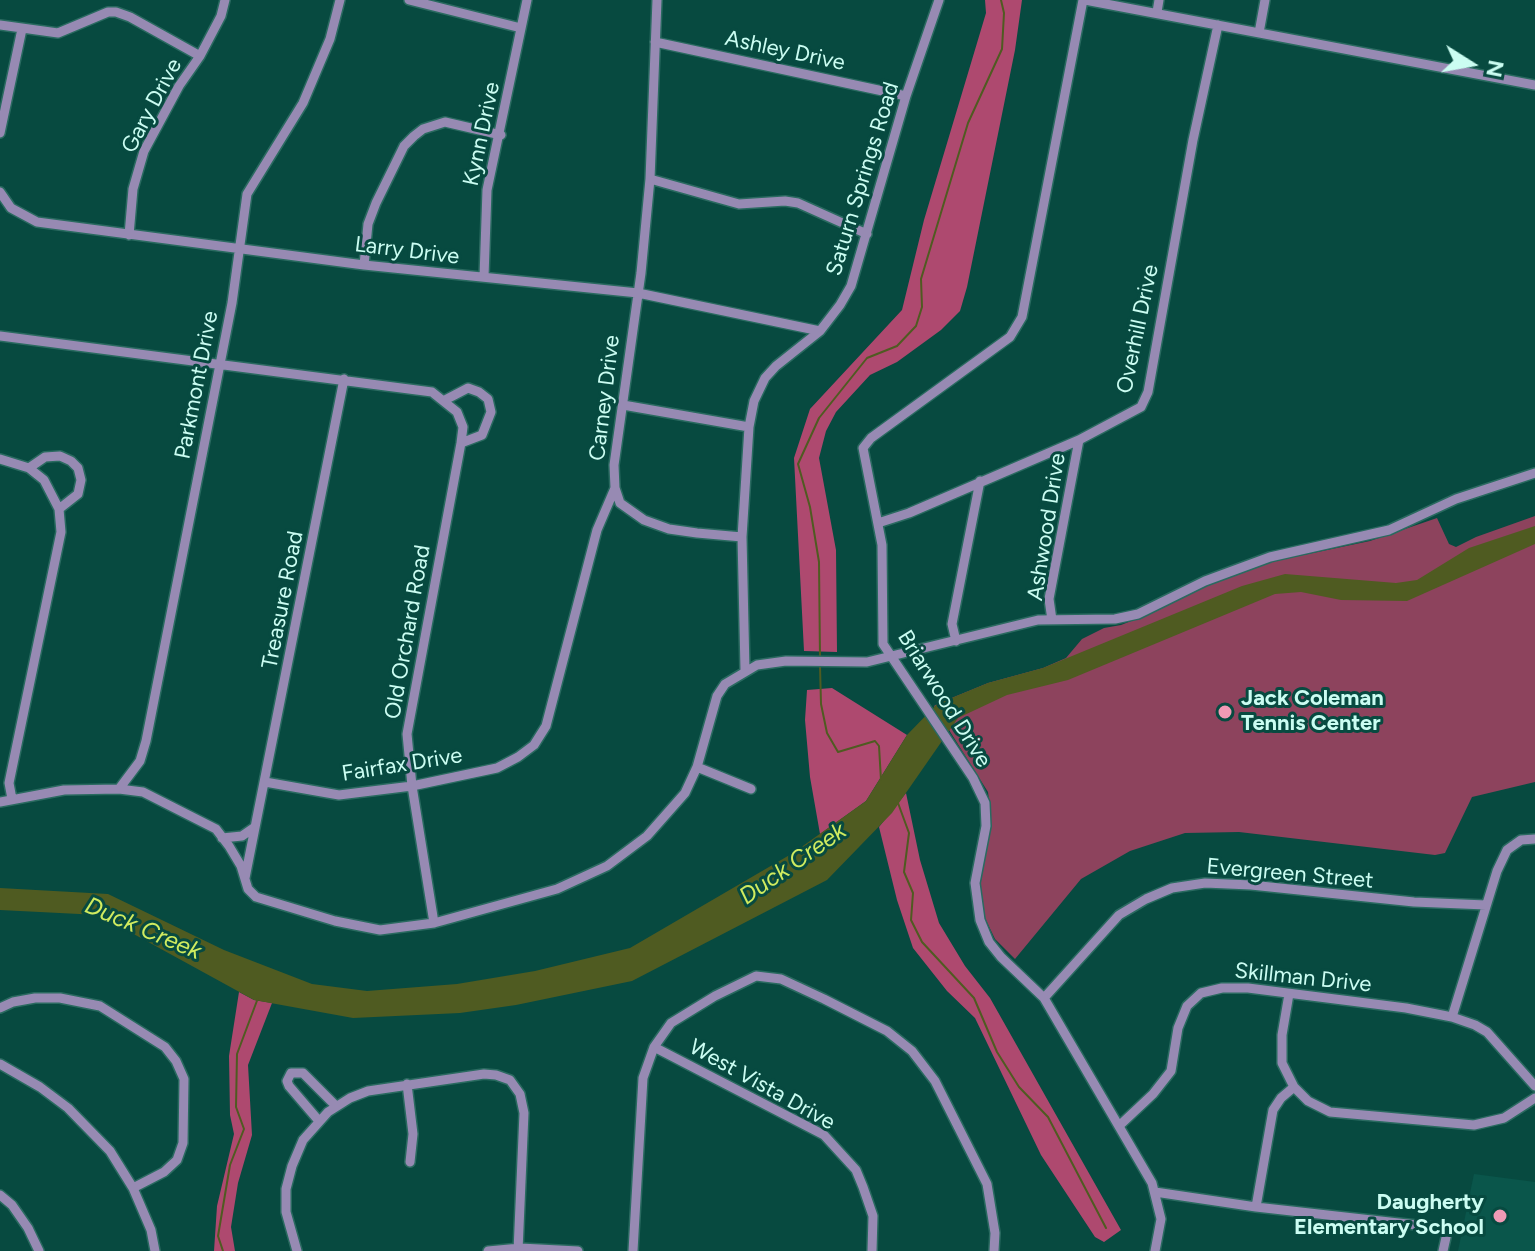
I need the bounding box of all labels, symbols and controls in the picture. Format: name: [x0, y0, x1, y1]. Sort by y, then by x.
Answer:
north arrow: [1431, 24, 1511, 104]
street label: Ashley Drive: [723, 25, 847, 77]
street label: Gary Drive: [116, 54, 188, 158]
text: N: [1480, 58, 1510, 80]
street label: Saturn Springs Road: [821, 79, 905, 279]
street label: Kynn Drive: [458, 80, 506, 188]
street label: Larry Drive: [353, 231, 461, 271]
street label: Overhill Drive: [1111, 262, 1165, 396]
street label: Parkmont Drive: [170, 309, 224, 461]
street label: Carney Drive: [584, 334, 626, 462]
street label: Ashwood Drive: [1022, 451, 1072, 603]
street label: Treasure Road: [257, 529, 309, 671]
street label: Old Orchard Road: [380, 543, 436, 721]
street label: Briarwood Drive: [891, 626, 997, 772]
place label: Jack Coleman Tennis Center: [1241, 686, 1384, 738]
marker: Jack Coleman Tennis Center: [1216, 703, 1234, 721]
street label: Fairfax Drive: [340, 742, 464, 788]
water label: Duck Creek: [734, 817, 852, 911]
street label: Evergreen Street: [1205, 854, 1375, 894]
water label: Duck Creek: [80, 892, 206, 966]
street label: Skillman Drive: [1233, 958, 1373, 998]
street label: West Vista Drive: [684, 1034, 840, 1136]
place label: Daugherty Elementary School: [1294, 1190, 1484, 1242]
marker: Daugherty Elementary School: [1491, 1207, 1509, 1225]

